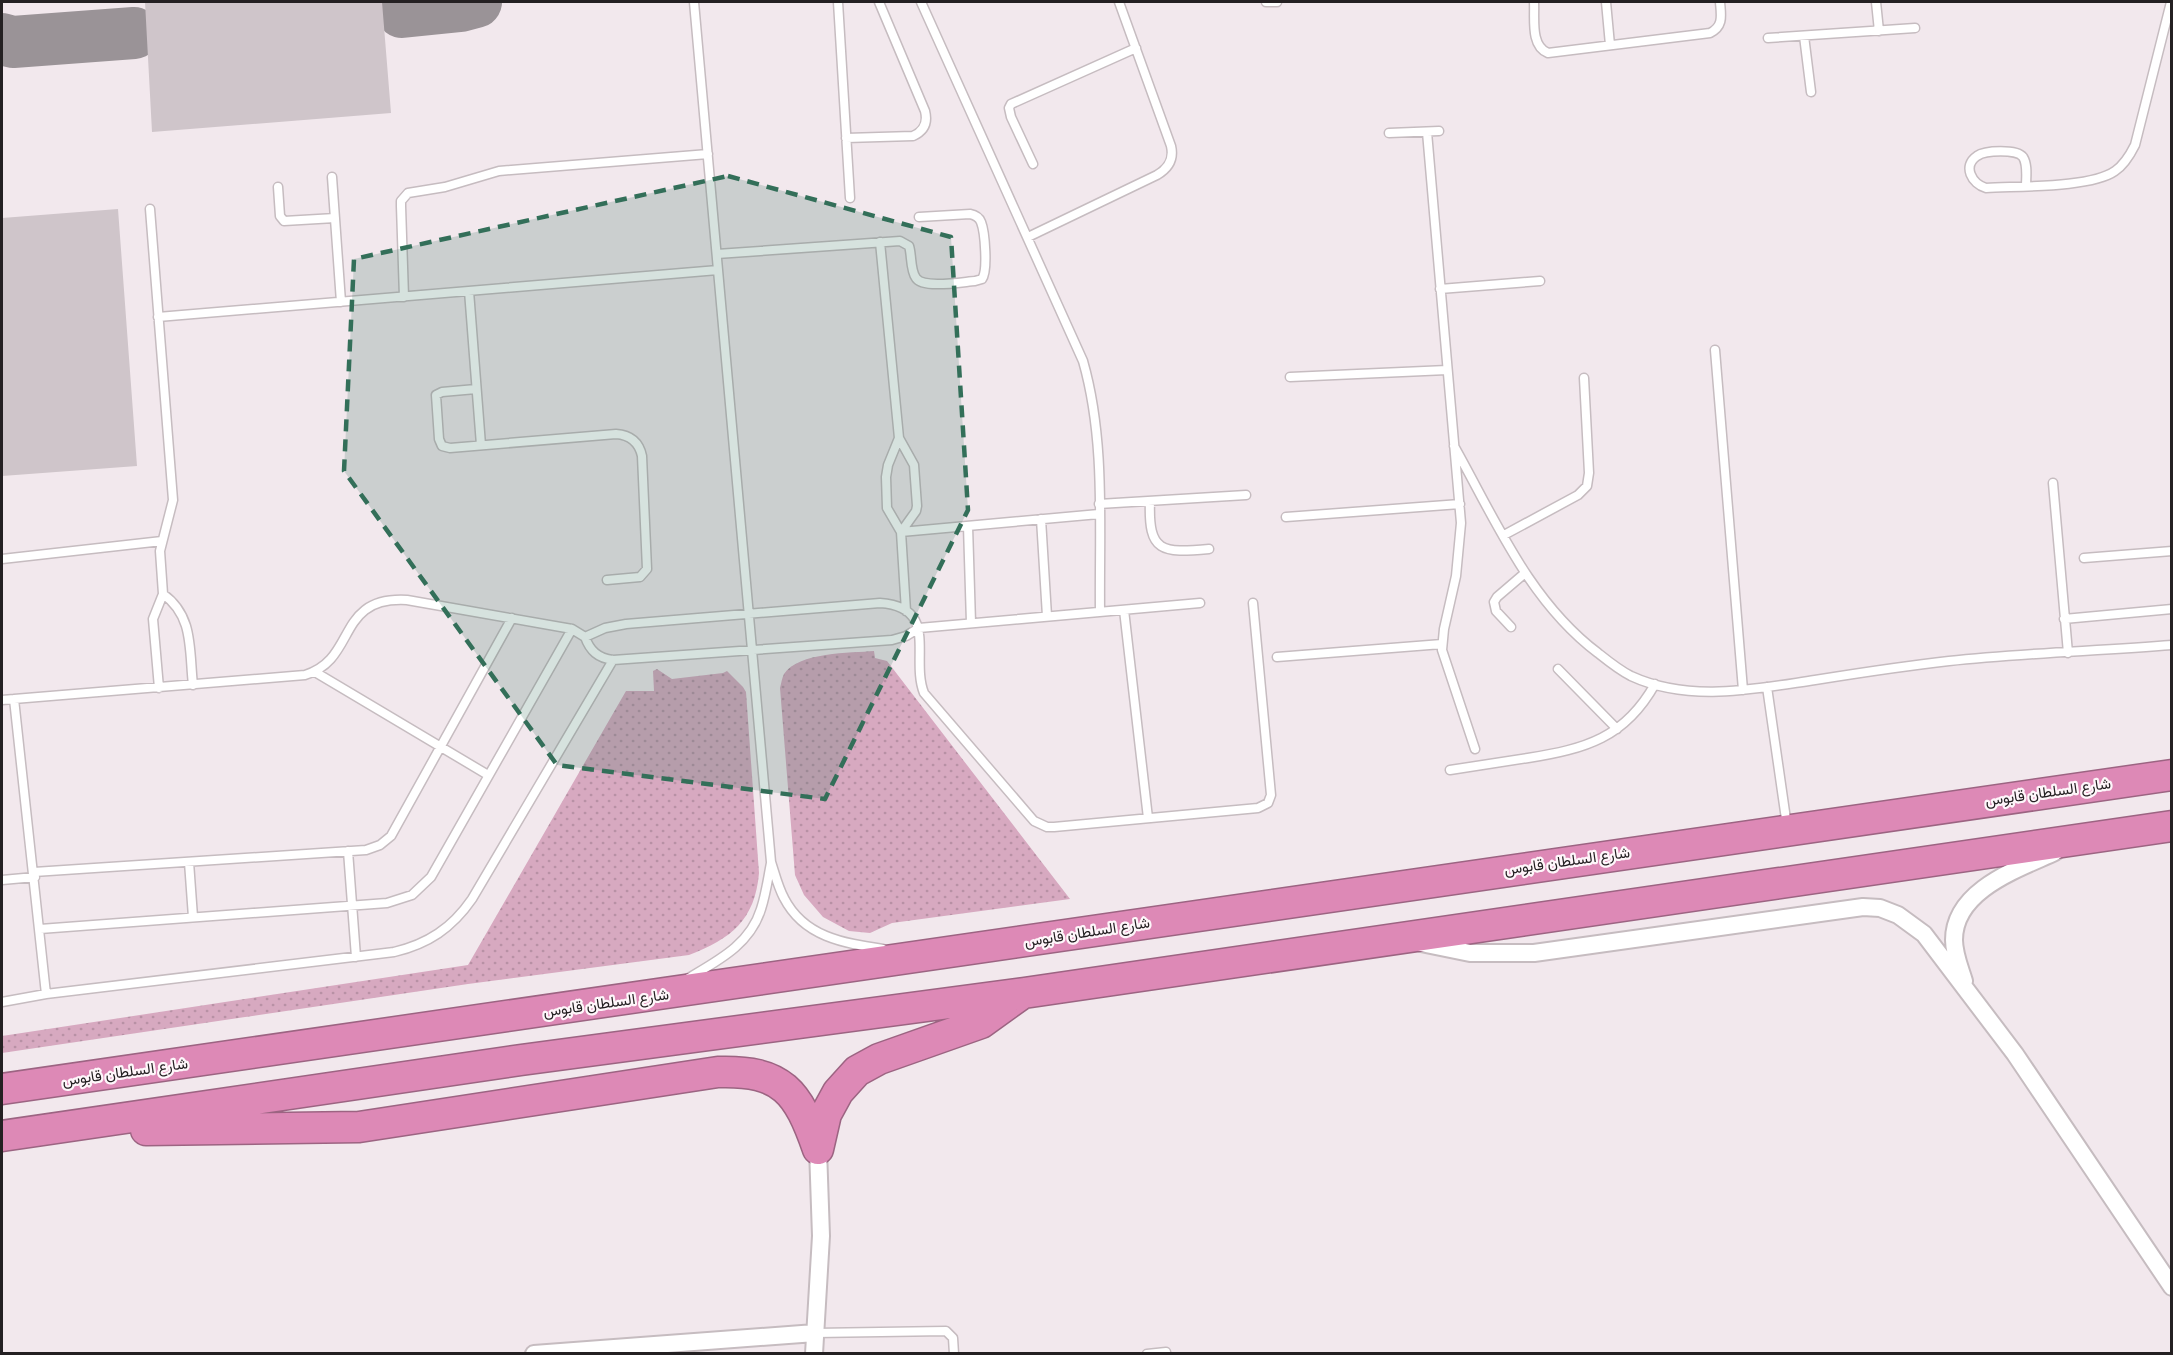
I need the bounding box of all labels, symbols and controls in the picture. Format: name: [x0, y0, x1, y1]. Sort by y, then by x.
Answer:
street label: شارع السلطان قابوس: [1984, 774, 2112, 812]
street label: شارع السلطان قابوس: [1503, 843, 1631, 881]
street label: شارع السلطان قابوس: [1023, 913, 1151, 953]
street label: شارع السلطان قابوس: [542, 985, 670, 1023]
street label: شارع السلطان قابوس: [61, 1054, 189, 1092]

